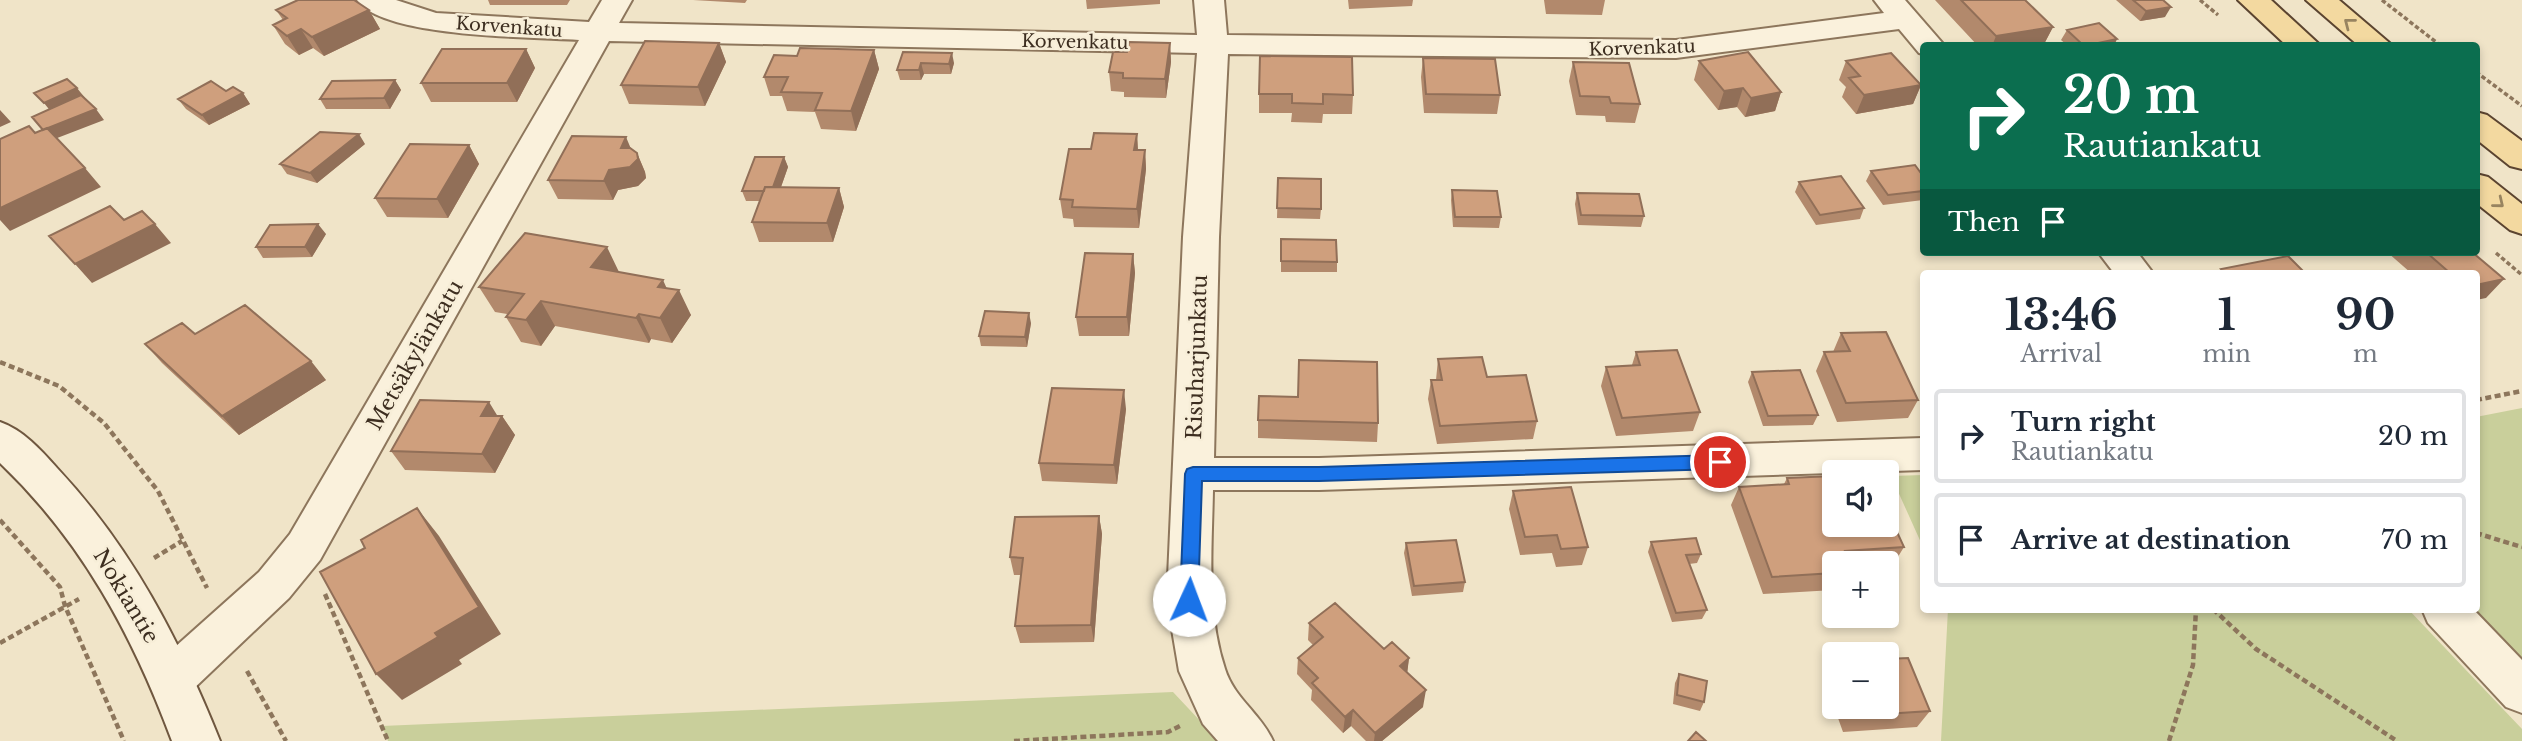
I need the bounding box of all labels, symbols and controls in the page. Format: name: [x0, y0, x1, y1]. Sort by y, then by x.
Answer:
street label: Korvenkatu: [455, 12, 563, 42]
one-way arrow: [2345, 18, 2357, 31]
street label: Korvenkatu: [1021, 30, 1129, 54]
street label: Korvenkatu: [1588, 35, 1696, 61]
text: 20 m: [2063, 65, 2199, 126]
icon: right: [1948, 70, 2039, 161]
text: Rautiankatu: [2063, 126, 2261, 166]
one-way arrow: [2492, 195, 2504, 208]
icon: arrive: [2034, 203, 2072, 241]
text: Then: [1948, 206, 2020, 238]
street label: Risuharjunkatu: [1181, 274, 1213, 440]
street label: Metsäkylänkatu: [361, 275, 469, 435]
text: 13:46: [2005, 289, 2118, 341]
text: 1: [2217, 289, 2236, 341]
text: 90: [2335, 289, 2395, 341]
text: Arrival: [2020, 340, 2102, 368]
text: min: [2202, 340, 2251, 368]
text: m: [2353, 340, 2378, 368]
text: Turn right: [2011, 406, 2156, 438]
icon: right: [1952, 417, 1990, 455]
text: 20 m: [2378, 420, 2448, 452]
pin: [1690, 432, 1750, 492]
text: Rautiankatu: [2011, 438, 2153, 466]
icon: arrive: [1701, 443, 1739, 481]
map controls: [1822, 460, 1899, 719]
button: sound: [1822, 460, 1899, 537]
icon: arrive: [1952, 521, 1990, 559]
text: Arrive at destination: [2011, 524, 2291, 556]
text: 70 m: [2381, 524, 2448, 556]
street label: Nokiantie: [88, 544, 164, 648]
button: +: [1822, 551, 1899, 628]
position arrow: [1152, 563, 1226, 637]
button: −: [1822, 642, 1899, 719]

